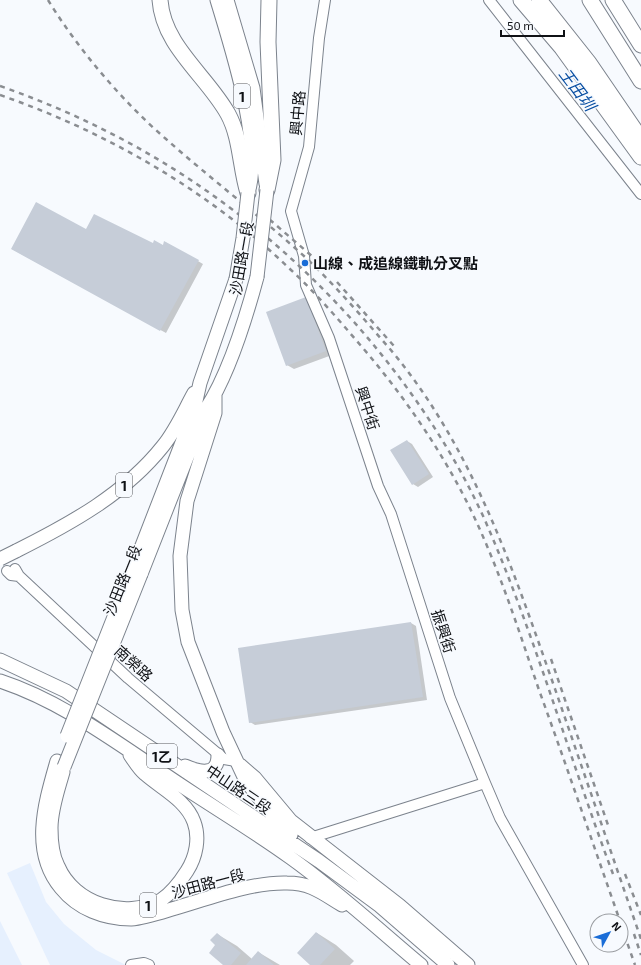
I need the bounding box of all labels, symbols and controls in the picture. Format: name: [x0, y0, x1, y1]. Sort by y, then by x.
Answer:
scale bar: [501, 12, 564, 38]
text: 50 m: [507, 18, 534, 32]
water label: 王田圳: [556, 64, 601, 115]
road number: 1: [234, 84, 250, 108]
street label: 興中路: [286, 90, 308, 136]
street label: 沙田路一段: [226, 219, 256, 297]
place label: 山線、成追線鐵軌分叉點: [313, 254, 478, 272]
marker: 山線、成追線鐵軌分叉點: [300, 258, 310, 268]
street label: 興中街: [352, 384, 384, 432]
road number: 1: [116, 473, 132, 497]
street label: 沙田路一段: [100, 542, 144, 618]
street label: 振興街: [428, 607, 460, 655]
street label: 南榮路: [111, 641, 157, 685]
road number: 1乙: [147, 744, 177, 768]
street label: 中山路三段: [203, 761, 275, 817]
street label: 沙田路一段: [169, 865, 247, 901]
road number: 1: [140, 893, 156, 917]
north arrow: [589, 913, 629, 953]
text: N: [610, 919, 625, 934]

